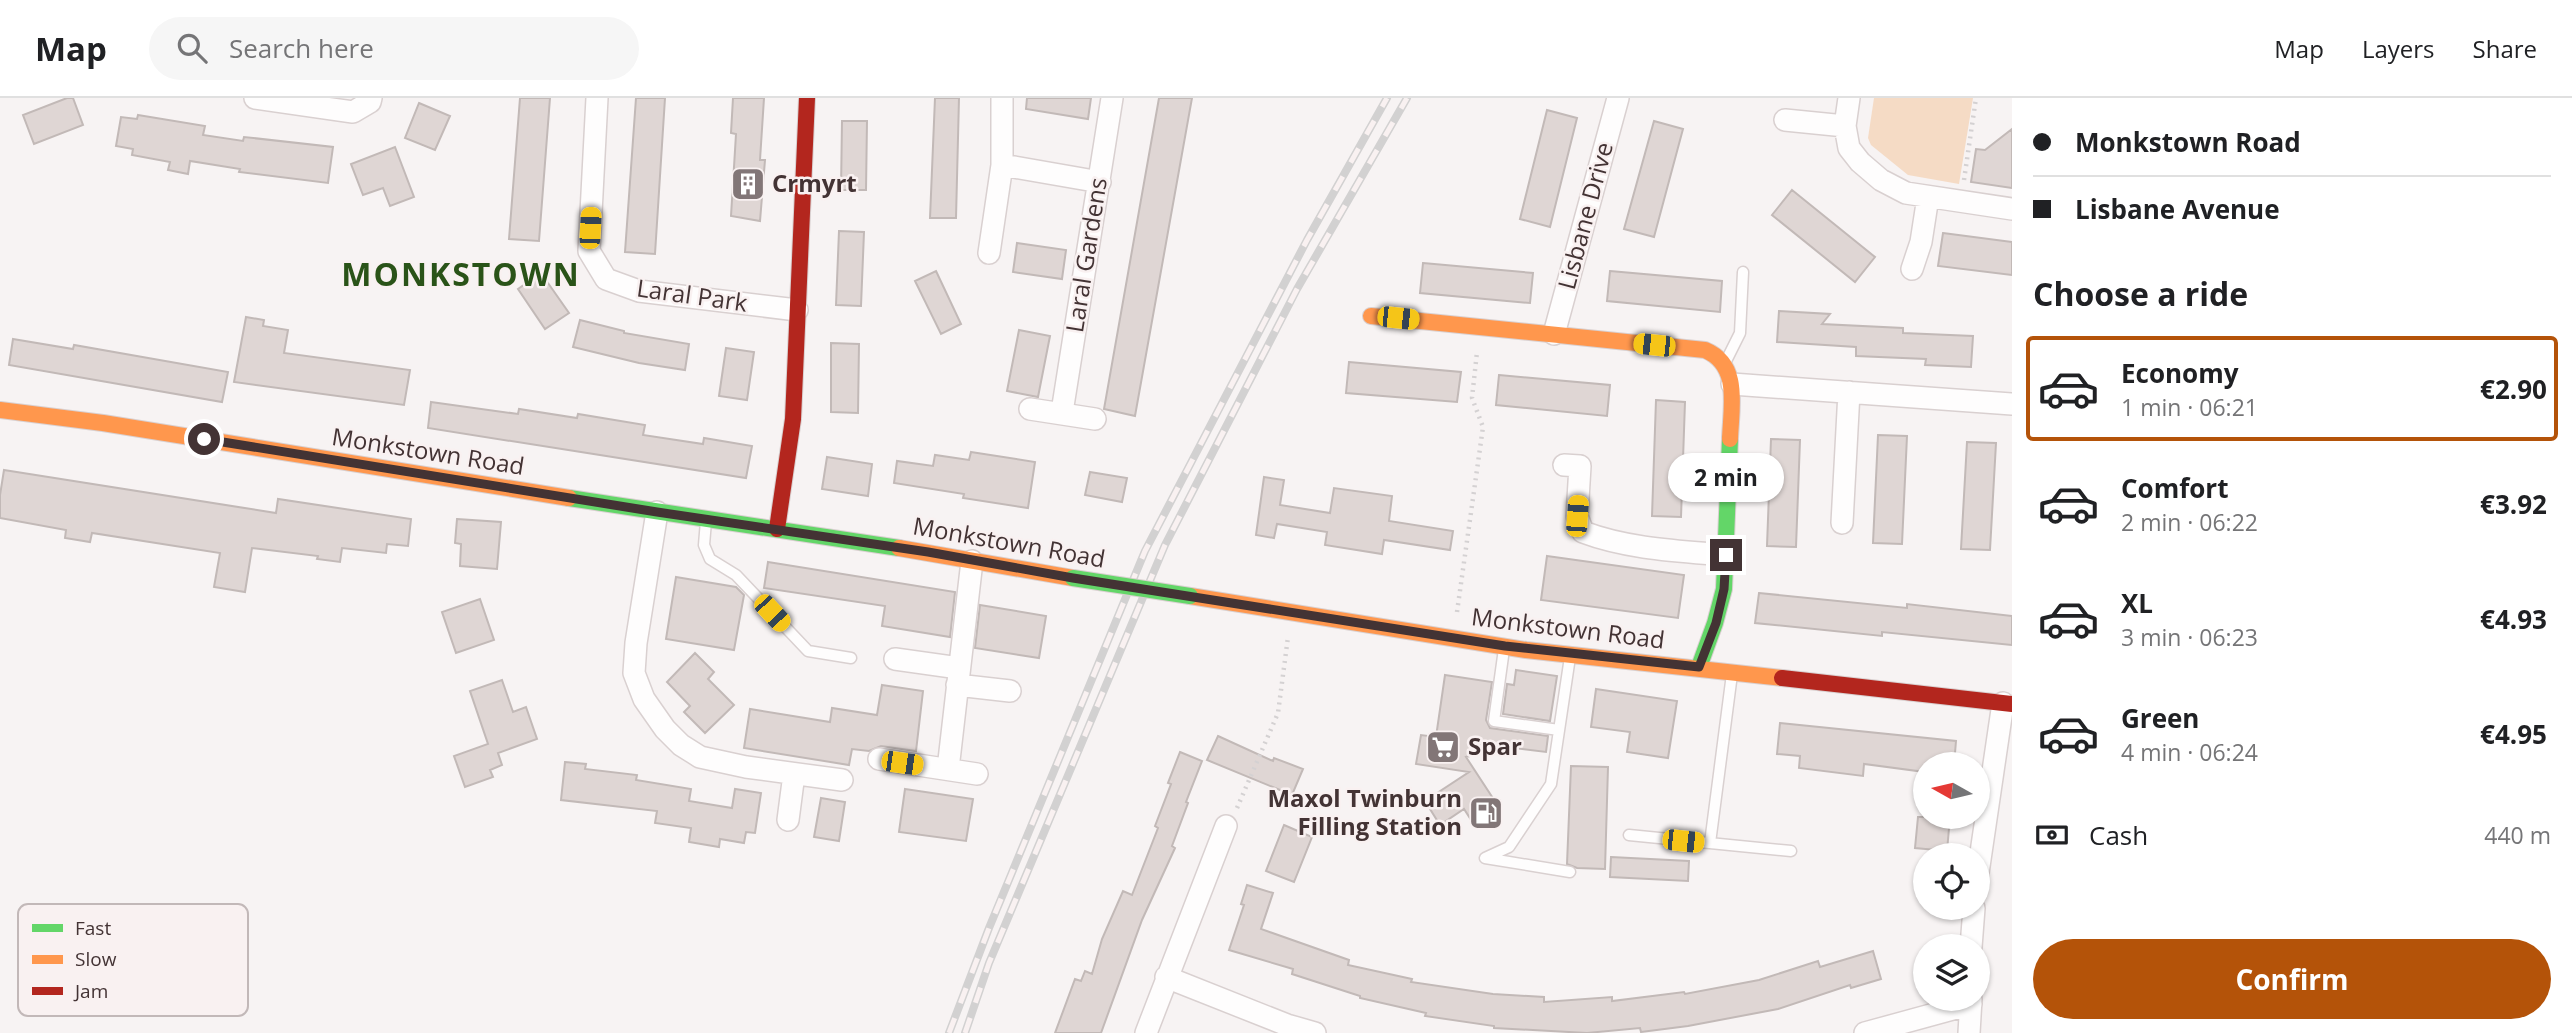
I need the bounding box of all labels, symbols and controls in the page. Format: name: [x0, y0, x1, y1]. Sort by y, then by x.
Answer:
search box: [149, 17, 639, 80]
text: Map: [35, 26, 107, 71]
icon: search: [173, 29, 211, 67]
text: Search here: [229, 30, 374, 66]
text: Map: [2274, 32, 2324, 65]
text: Layers: [2362, 32, 2435, 65]
text: Share: [2473, 32, 2537, 65]
text: Monkstown Road: [2075, 124, 2301, 160]
street label: Lisbane Drive: [1549, 138, 1620, 293]
building icon: Crmyrt: [729, 165, 767, 203]
place label: Crmyrt: [772, 166, 857, 199]
street label: Laral Gardens: [1057, 175, 1114, 334]
text: Lisbane Avenue: [2075, 191, 2280, 227]
car: [579, 206, 602, 250]
district label: MONKSTOWN: [341, 252, 581, 295]
street label: Laral Park: [635, 270, 750, 319]
text: Choose a ride: [2033, 272, 2248, 315]
car: [1377, 305, 1420, 331]
car: [1633, 332, 1676, 358]
text: Economy: [2121, 355, 2239, 391]
icon: car: [2037, 357, 2100, 420]
text: €2.90: [2480, 371, 2547, 407]
text: 1 min · 06:21: [2121, 391, 2258, 423]
street label: Monkstown Road: [330, 419, 527, 482]
route start: [188, 423, 220, 455]
callout: 2 min: [1668, 454, 1784, 503]
text: 2 min: [1694, 461, 1758, 493]
text: Comfort: [2121, 470, 2228, 506]
icon: car: [2037, 472, 2100, 535]
text: €3.92: [2480, 486, 2547, 522]
car: [1566, 494, 1589, 538]
text: 2 min · 06:22: [2121, 506, 2258, 538]
street label: Monkstown Road: [911, 508, 1108, 575]
route end: [1710, 539, 1742, 571]
text: XL: [2121, 585, 2153, 621]
icon: car: [2037, 587, 2100, 650]
car: [750, 590, 795, 636]
street label: Monkstown Road: [1470, 599, 1667, 656]
text: €4.93: [2480, 601, 2547, 637]
text: 3 min · 06:23: [2121, 621, 2258, 653]
text: Green: [2121, 700, 2199, 736]
icon: car: [2037, 702, 2100, 765]
text: €4.95: [2480, 716, 2547, 752]
supermarket icon: Spar: [1424, 728, 1462, 766]
place label: Spar: [1468, 729, 1522, 762]
text: 4 min · 06:24: [2121, 736, 2258, 768]
car: [880, 750, 925, 776]
north arrow: [1913, 752, 1990, 830]
map controls: [1913, 752, 1990, 1011]
place label: Maxol Twinburn Filling Station: [1267, 781, 1462, 842]
fuel station icon: Maxol Twinburn Filling Station: [1467, 794, 1505, 832]
icon: cash: [2033, 816, 2071, 854]
text: Cash: [2089, 817, 2148, 853]
text: 440 m: [2484, 819, 2551, 851]
car: [1662, 828, 1705, 854]
button: locate: [1913, 843, 1990, 920]
legend: [18, 904, 248, 1016]
text: Fast: [75, 915, 111, 941]
button: layers: [1913, 934, 1990, 1011]
button: Confirm: [2033, 939, 2551, 1019]
text: Slow: [75, 946, 117, 972]
text: Jam: [73, 978, 108, 1004]

